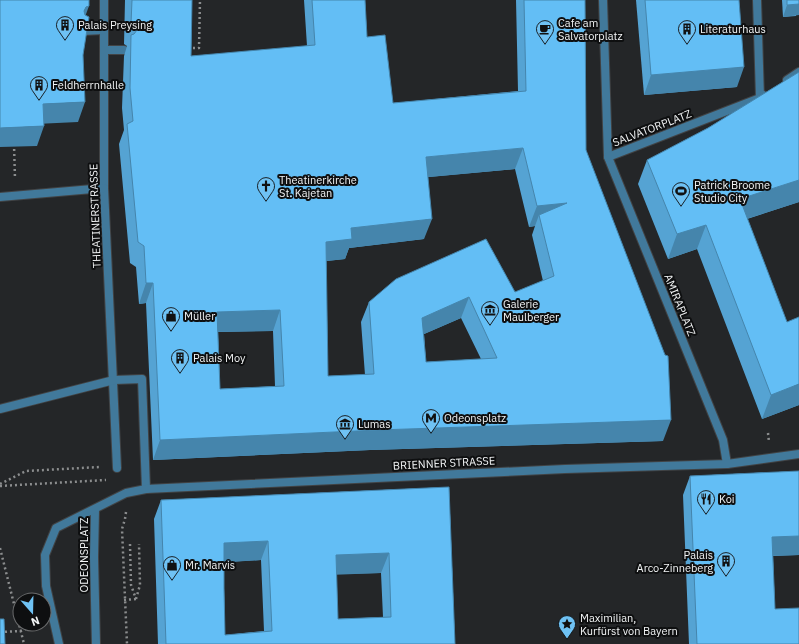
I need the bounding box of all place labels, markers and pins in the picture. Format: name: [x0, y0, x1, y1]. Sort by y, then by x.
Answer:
building icon: Palais Preysing: [55, 15, 75, 40]
place label: Cafe am Salvatorplatz: [558, 16, 623, 43]
place label: Palais Preysing: [78, 18, 152, 32]
cafe icon: Cafe am Salvatorplatz: [535, 19, 555, 44]
building icon: Literaturhaus: [677, 19, 697, 44]
place label: Literaturhaus: [700, 22, 766, 36]
building icon: Feldherrnhalle: [29, 75, 49, 100]
place label: Feldherrnhalle: [52, 78, 124, 92]
place label: Theatinerkirche St. Kajetan: [279, 173, 357, 200]
church icon: Theatinerkirche St. Kajetan: [256, 176, 276, 201]
place label: Patrick Broome Studio City: [694, 178, 770, 205]
sports icon: Patrick Broome Studio City: [671, 181, 691, 206]
place label: Galerie Maulberger: [503, 297, 559, 324]
museum icon: Galerie Maulberger: [480, 300, 500, 325]
shop icon: Müller: [161, 306, 181, 331]
place label: Müller: [184, 309, 215, 323]
building icon: Palais Moy: [170, 348, 190, 373]
place label: Palais Moy: [193, 351, 246, 365]
metro station icon: Odeonsplatz: [421, 408, 441, 433]
place label: Odeonsplatz: [444, 411, 506, 425]
museum icon: Lumas: [335, 414, 355, 439]
place label: Lumas: [358, 417, 390, 431]
restaurant icon: Koi: [696, 489, 716, 514]
place label: Koi: [719, 492, 735, 506]
place label: Palais Arco-Zinneberg: [637, 548, 713, 575]
building icon: Palais Arco-Zinneberg: [716, 551, 736, 576]
shop icon: Mr. Marvis: [162, 555, 182, 580]
place label: Mr. Marvis: [185, 558, 235, 572]
place label: Maximilian, Kurfürst von Bayern: [580, 611, 678, 638]
place icon: Maximilian, Kurfürst von Bayern: [557, 614, 577, 639]

